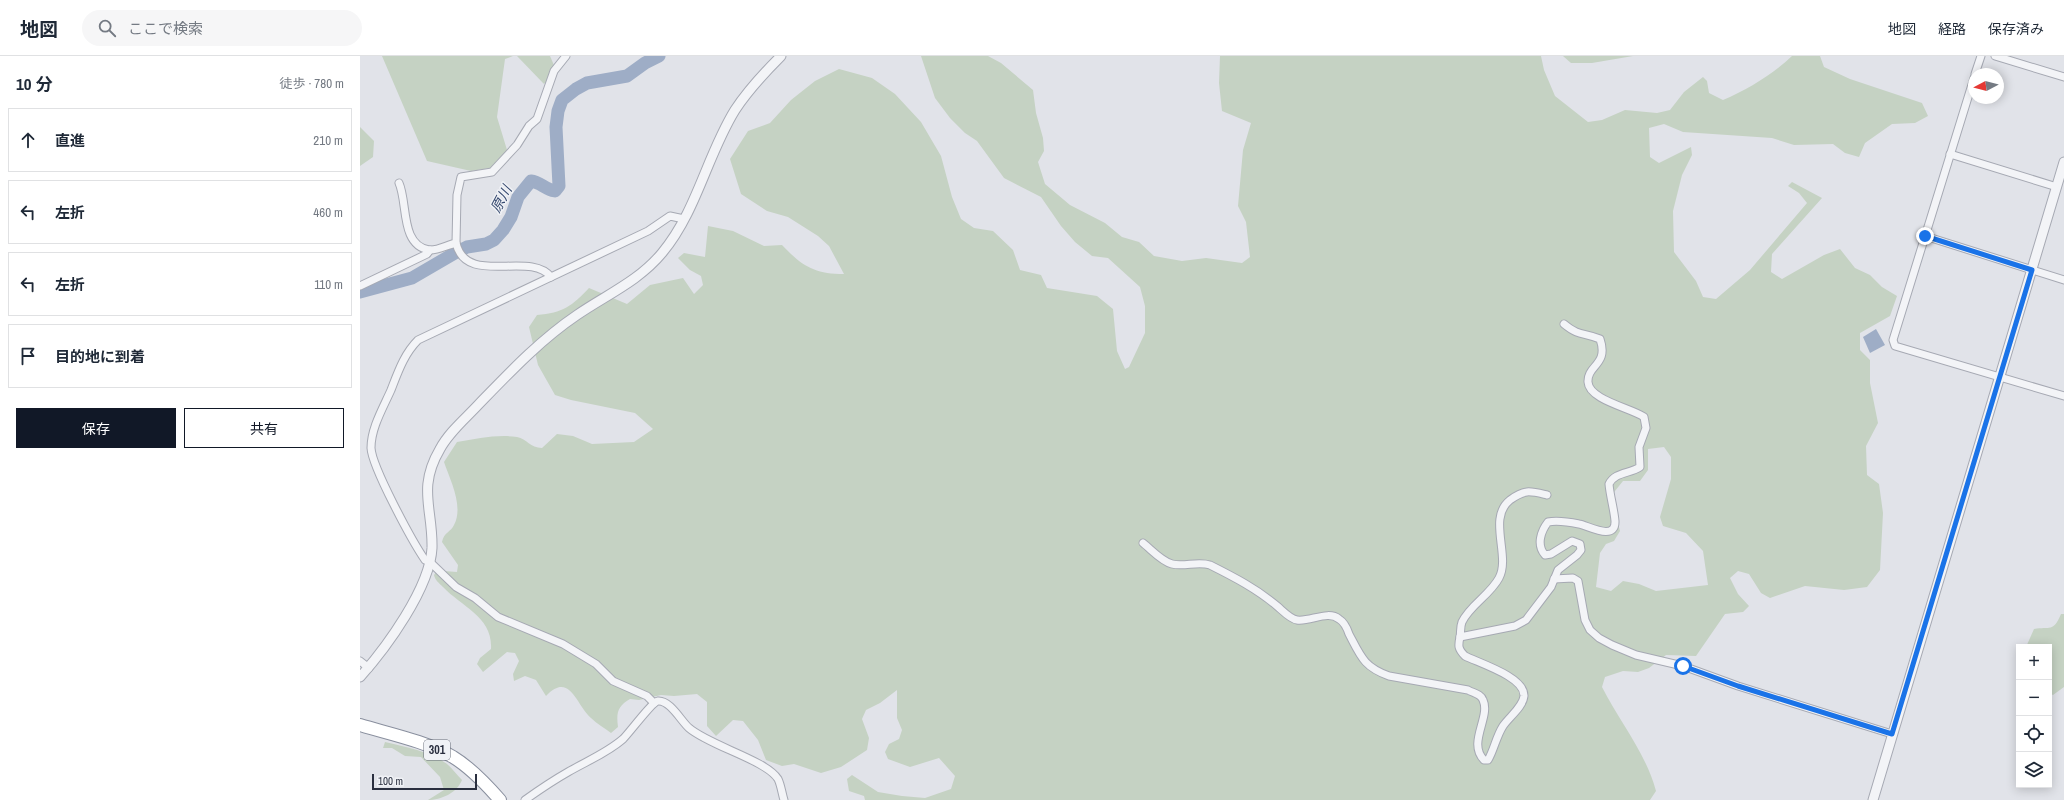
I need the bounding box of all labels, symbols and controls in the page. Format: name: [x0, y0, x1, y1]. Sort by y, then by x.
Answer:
search box: [82, 10, 362, 46]
text: 地図: [20, 16, 58, 42]
icon: search: [96, 17, 118, 39]
text: ここで検索: [128, 18, 203, 39]
text: 地図: [1888, 20, 1916, 38]
text: 経路: [1938, 20, 1966, 38]
text: 保存済み: [1988, 20, 2044, 38]
north arrow: [1968, 68, 2004, 104]
text: 10 分: [16, 72, 52, 95]
text: 徒歩 · 780 m: [279, 75, 344, 92]
icon: ahead: [17, 129, 39, 151]
text: 直進: [55, 130, 85, 151]
text: 210 m: [313, 132, 343, 149]
water label: 原川: [486, 181, 516, 216]
icon: left: [17, 201, 39, 223]
text: 左折: [55, 202, 85, 223]
text: 460 m: [313, 204, 343, 221]
route end: [1916, 227, 1934, 245]
icon: left: [17, 273, 39, 295]
text: 左折: [55, 274, 85, 295]
text: 110 m: [314, 276, 343, 293]
icon: arrive: [17, 345, 39, 367]
text: 目的地に到着: [55, 346, 145, 367]
button: 保存: [16, 408, 176, 448]
button: 共有: [184, 408, 344, 448]
map controls: [2016, 644, 2052, 788]
button: +: [2016, 644, 2052, 680]
route start: [1674, 657, 1692, 675]
button: −: [2016, 680, 2052, 716]
button: locate: [2016, 716, 2052, 752]
road number: 301: [424, 740, 450, 760]
button: layers: [2016, 752, 2052, 788]
scale bar: [372, 772, 477, 791]
text: 100 m: [378, 774, 403, 788]

